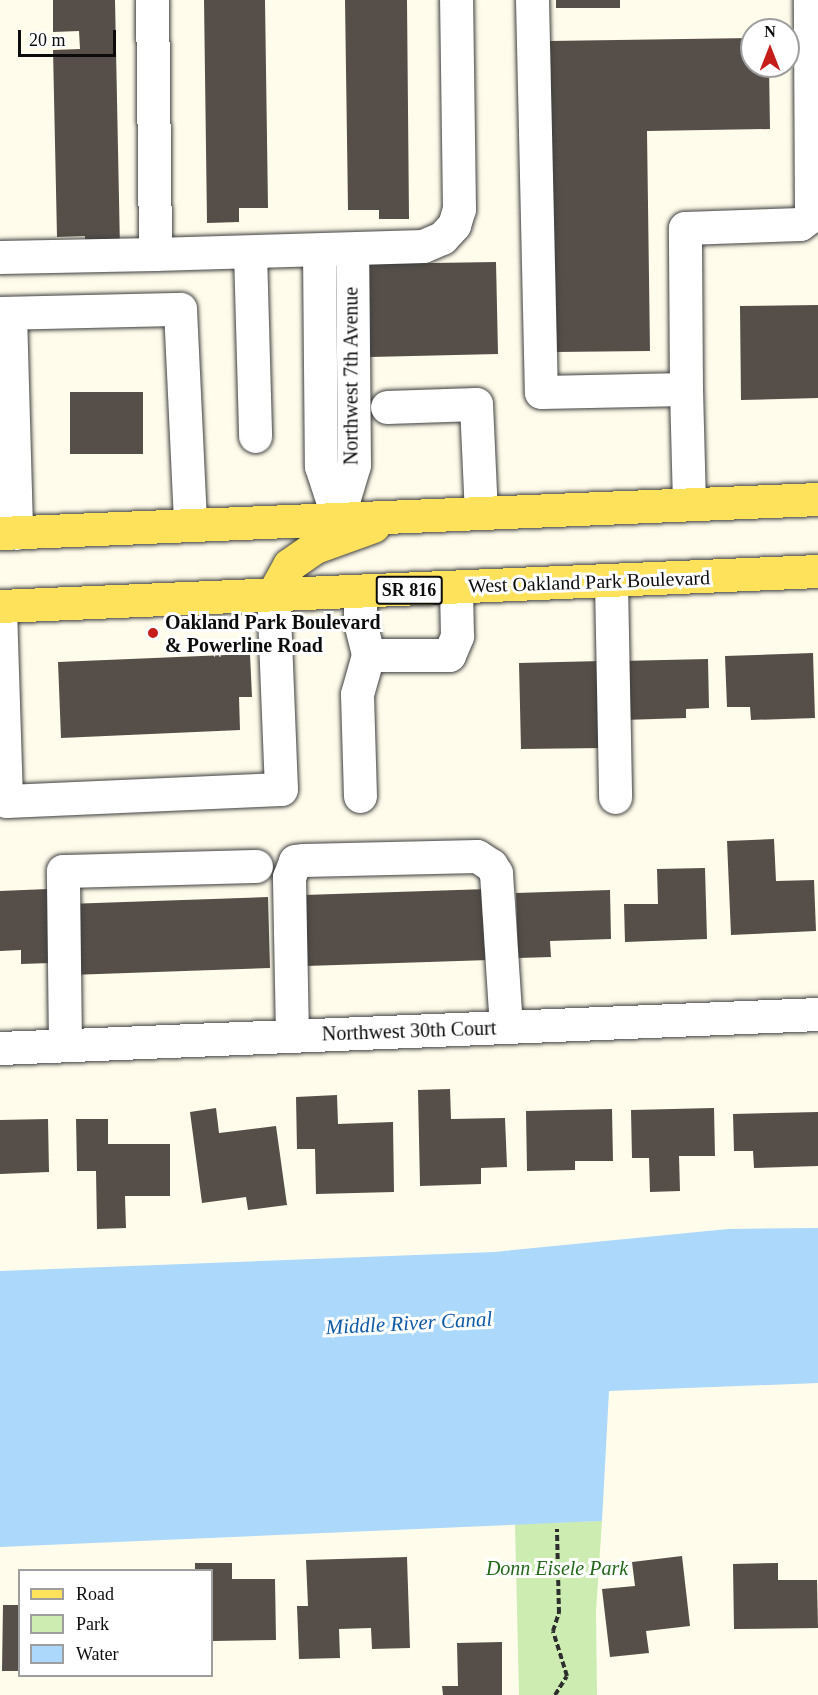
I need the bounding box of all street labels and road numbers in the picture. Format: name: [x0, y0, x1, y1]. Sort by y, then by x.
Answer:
street label: Northwest 7th Avenue: [339, 286, 363, 466]
street label: West Oakland Park Boulevard: [468, 566, 710, 598]
road number: SR 816: [374, 575, 444, 605]
street label: Northwest 30th Court: [321, 1016, 497, 1046]

